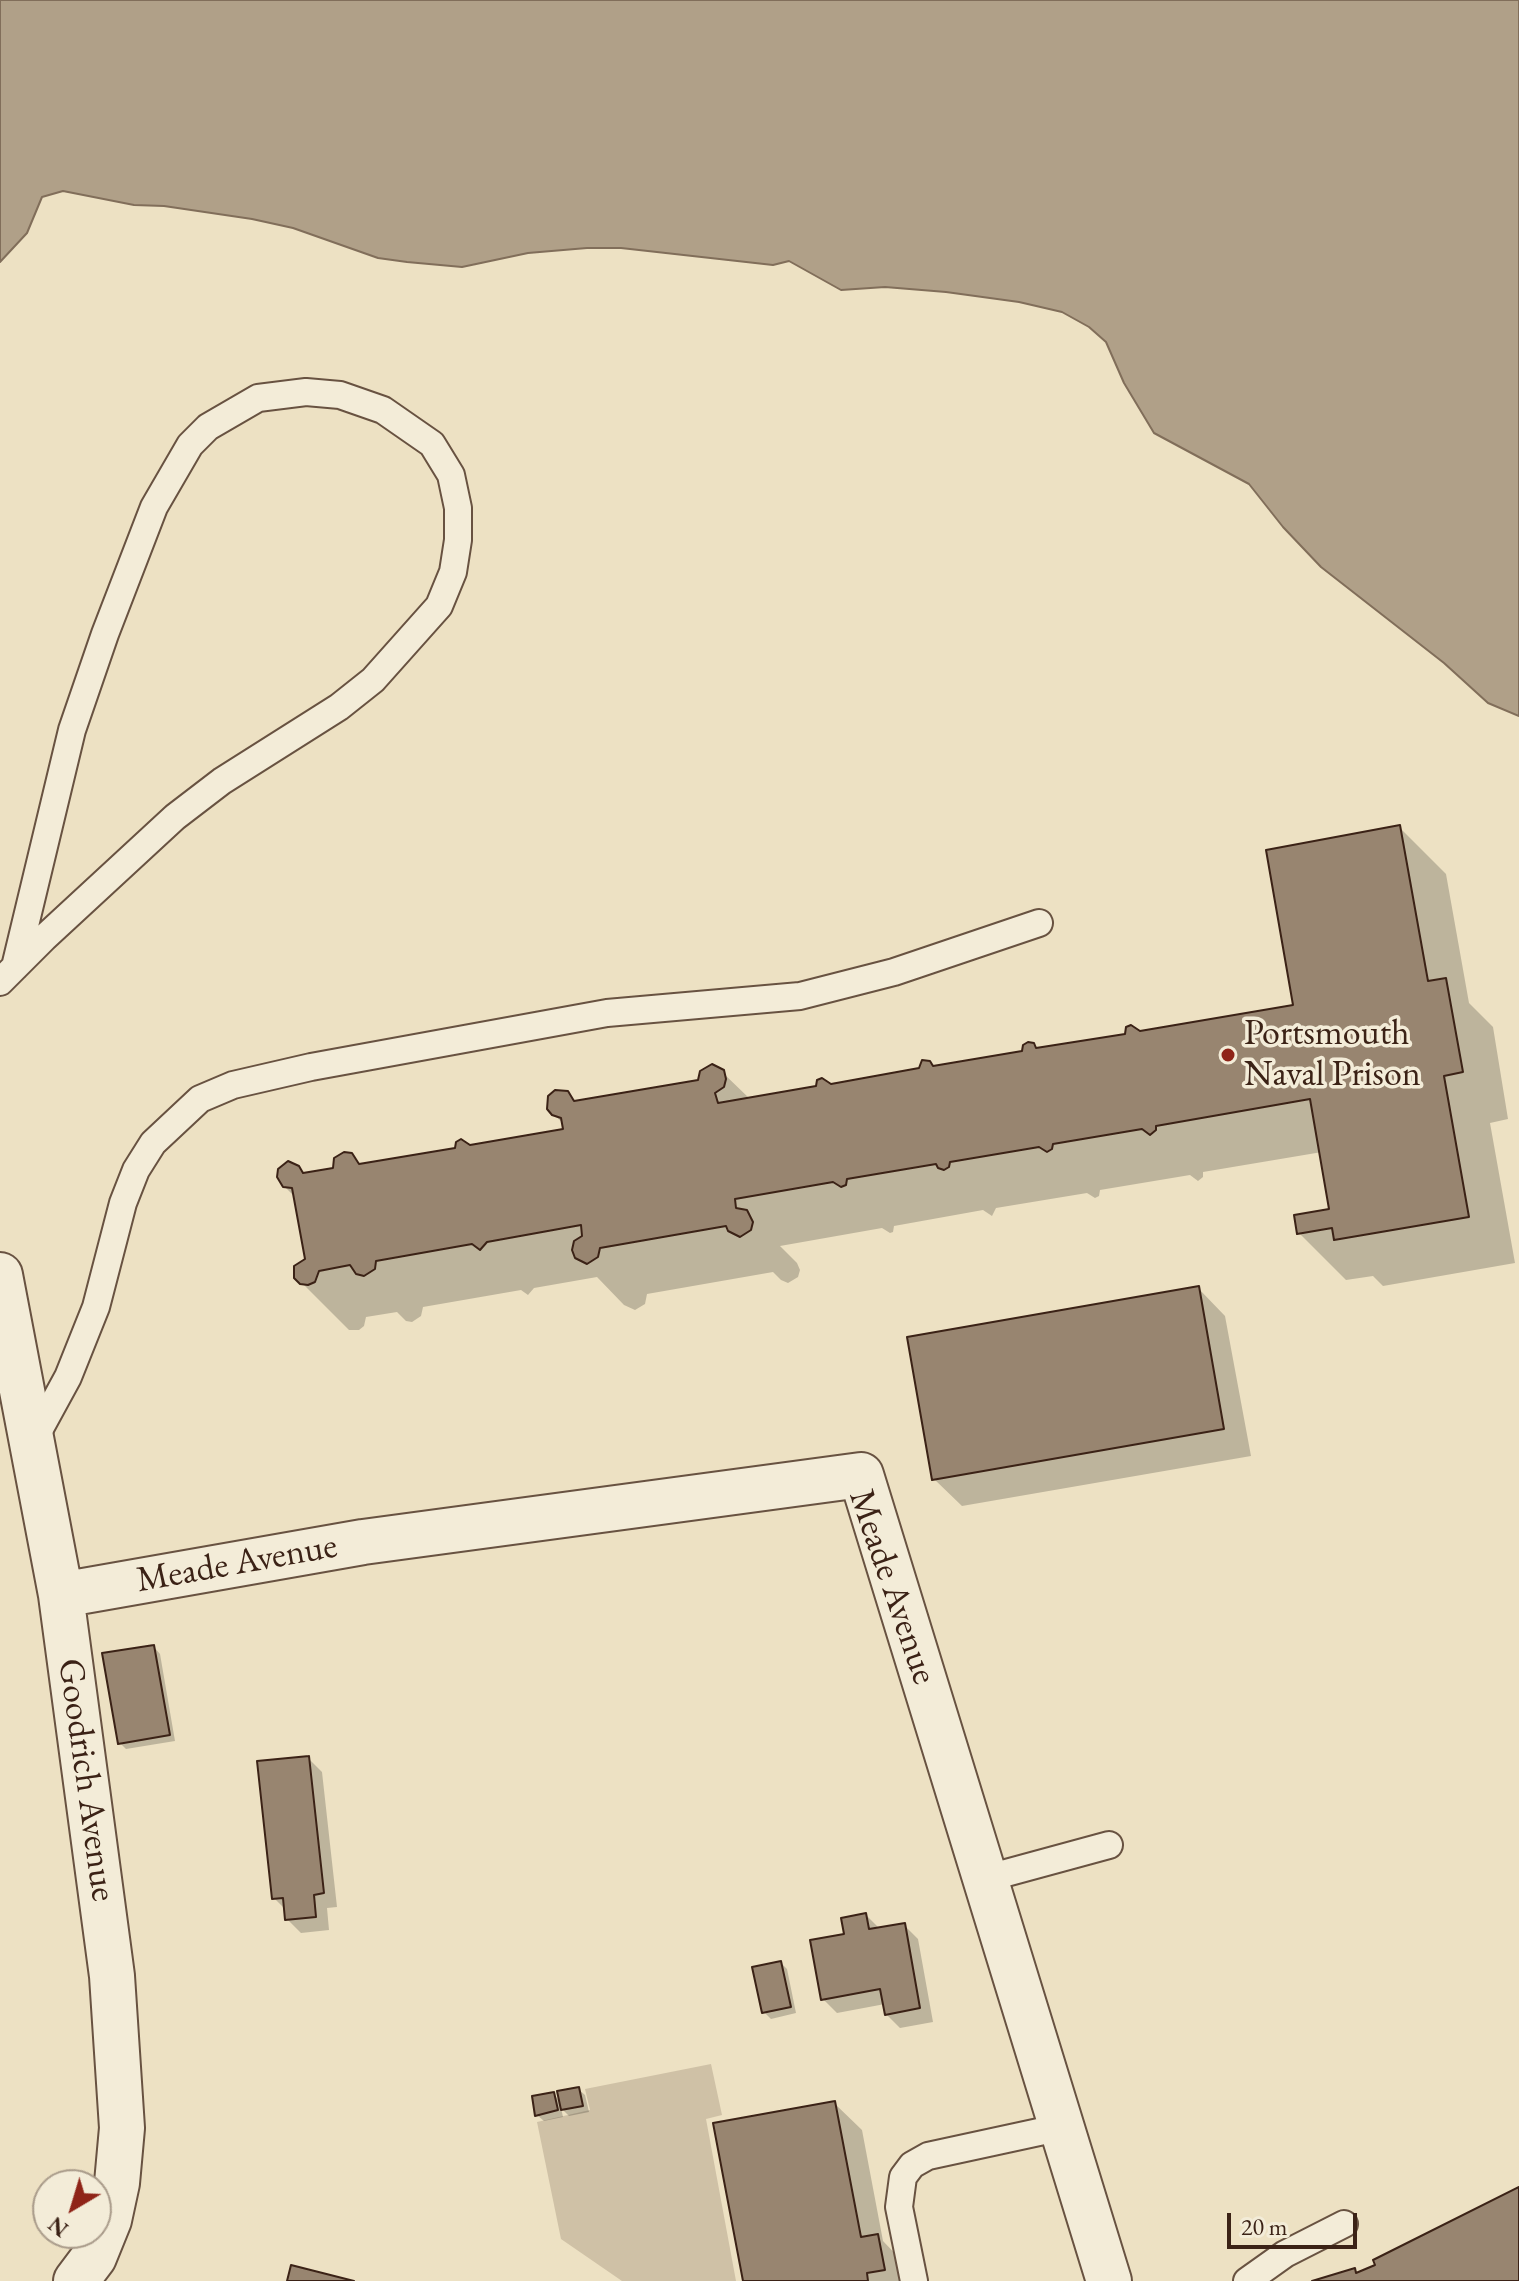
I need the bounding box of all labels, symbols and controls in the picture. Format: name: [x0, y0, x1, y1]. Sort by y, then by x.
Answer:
place label: Portsmouth Naval Prison: [1244, 1012, 1421, 1097]
marker: Portsmouth Naval Prison: [1219, 1046, 1237, 1064]
street label: Meade Avenue: [839, 1484, 945, 1690]
street label: Meade Avenue: [133, 1525, 341, 1603]
street label: Goodrich Avenue: [48, 1656, 124, 1904]
north arrow: [32, 2169, 112, 2249]
scale bar: [1231, 2197, 1361, 2247]
text: N: [42, 2210, 74, 2244]
text: 20 m: [1241, 2211, 1288, 2242]

